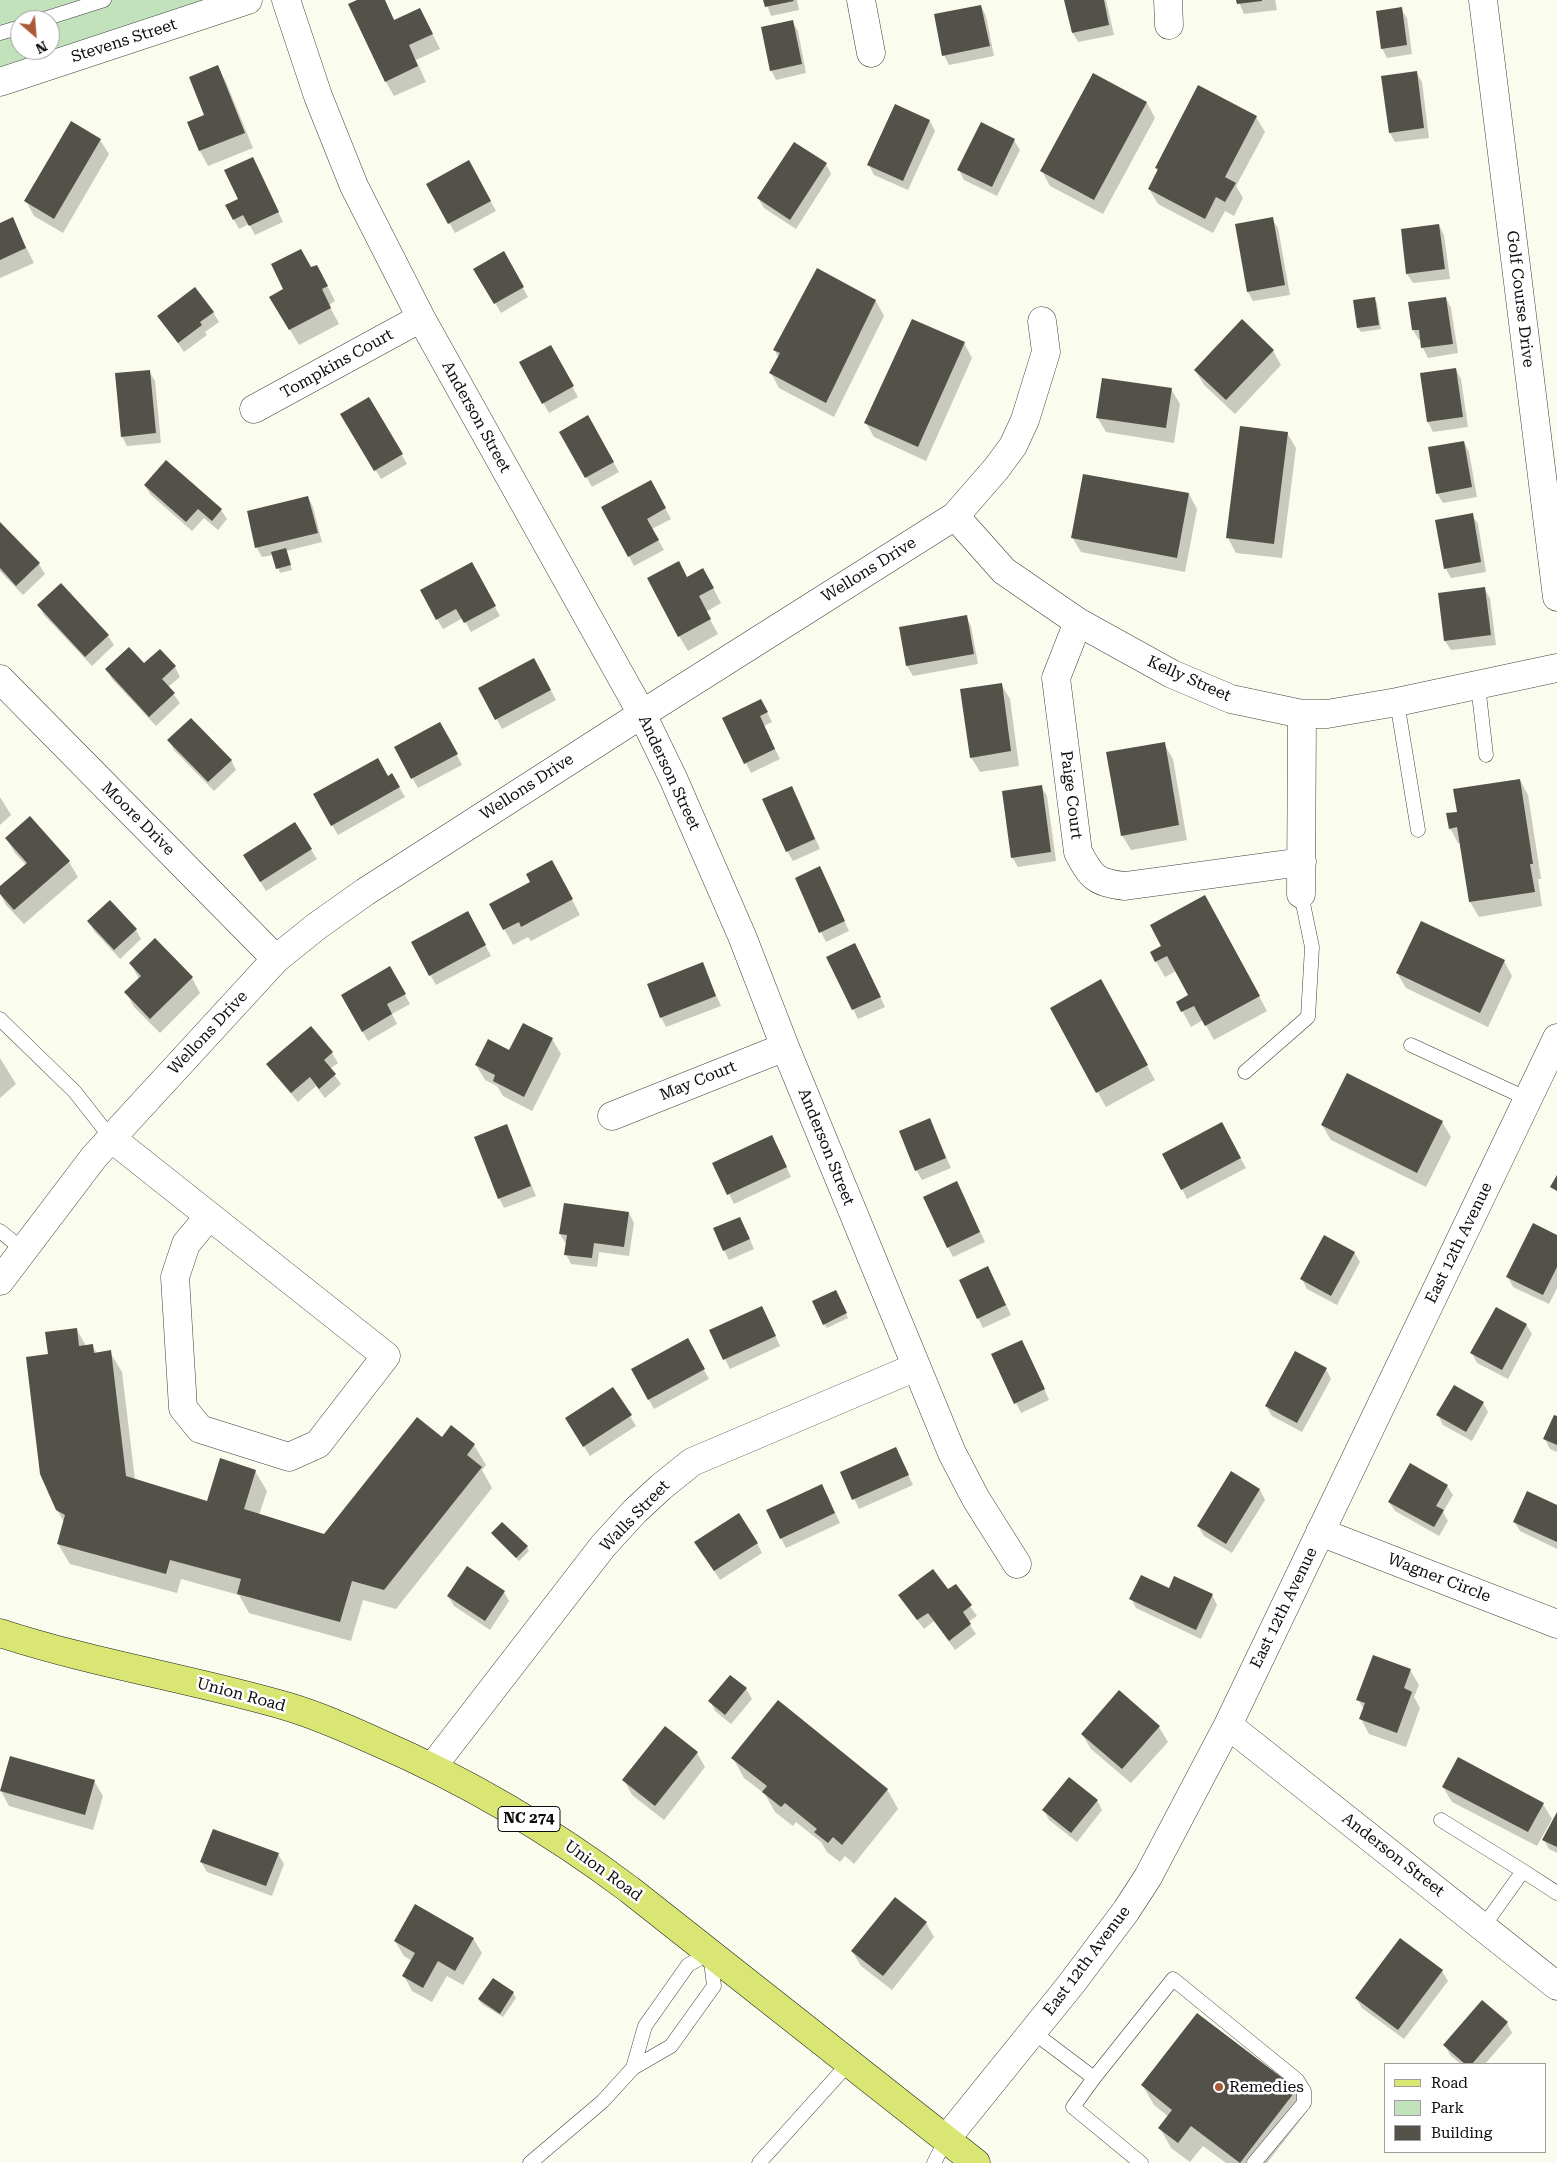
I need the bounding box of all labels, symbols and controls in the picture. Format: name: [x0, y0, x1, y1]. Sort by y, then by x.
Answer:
north arrow: [10, 10, 60, 60]
street label: Stevens Street: [69, 15, 179, 67]
text: N: [33, 38, 50, 57]
street label: Golf Course Drive: [1502, 229, 1538, 369]
street label: Tompkins Court: [277, 325, 397, 403]
street label: Anderson Street: [437, 358, 515, 476]
street label: Wellons Drive: [818, 533, 920, 607]
street label: Kelly Street: [1144, 652, 1234, 706]
street label: Anderson Street: [634, 712, 704, 834]
street label: Wellons Drive: [477, 750, 577, 824]
street label: Paige Court: [1056, 750, 1086, 840]
street label: Moore Drive: [97, 778, 179, 860]
street label: Wellons Drive: [164, 987, 252, 1079]
street label: May Court: [657, 1057, 739, 1105]
street label: Anderson Street: [794, 1086, 858, 1208]
street label: East 12th Avenue: [1421, 1179, 1497, 1307]
street label: Walls Street: [596, 1476, 674, 1556]
street label: East 12th Avenue: [1246, 1544, 1322, 1672]
street label: Wagner Circle: [1385, 1550, 1493, 1606]
street label: Union Road: [194, 1674, 288, 1716]
road number: NC 274: [498, 1806, 560, 1832]
street label: Anderson Street: [1338, 1809, 1448, 1901]
street label: Union Road: [560, 1836, 646, 1906]
street label: East 12th Avenue: [1040, 1902, 1134, 2020]
legend: [1384, 2063, 1547, 2153]
text: Road: [1431, 2074, 1468, 2092]
place label: Remedies: [1229, 2077, 1304, 2097]
marker: Remedies: [1213, 2081, 1225, 2093]
text: Park: [1431, 2099, 1464, 2117]
text: Building: [1431, 2124, 1492, 2142]

